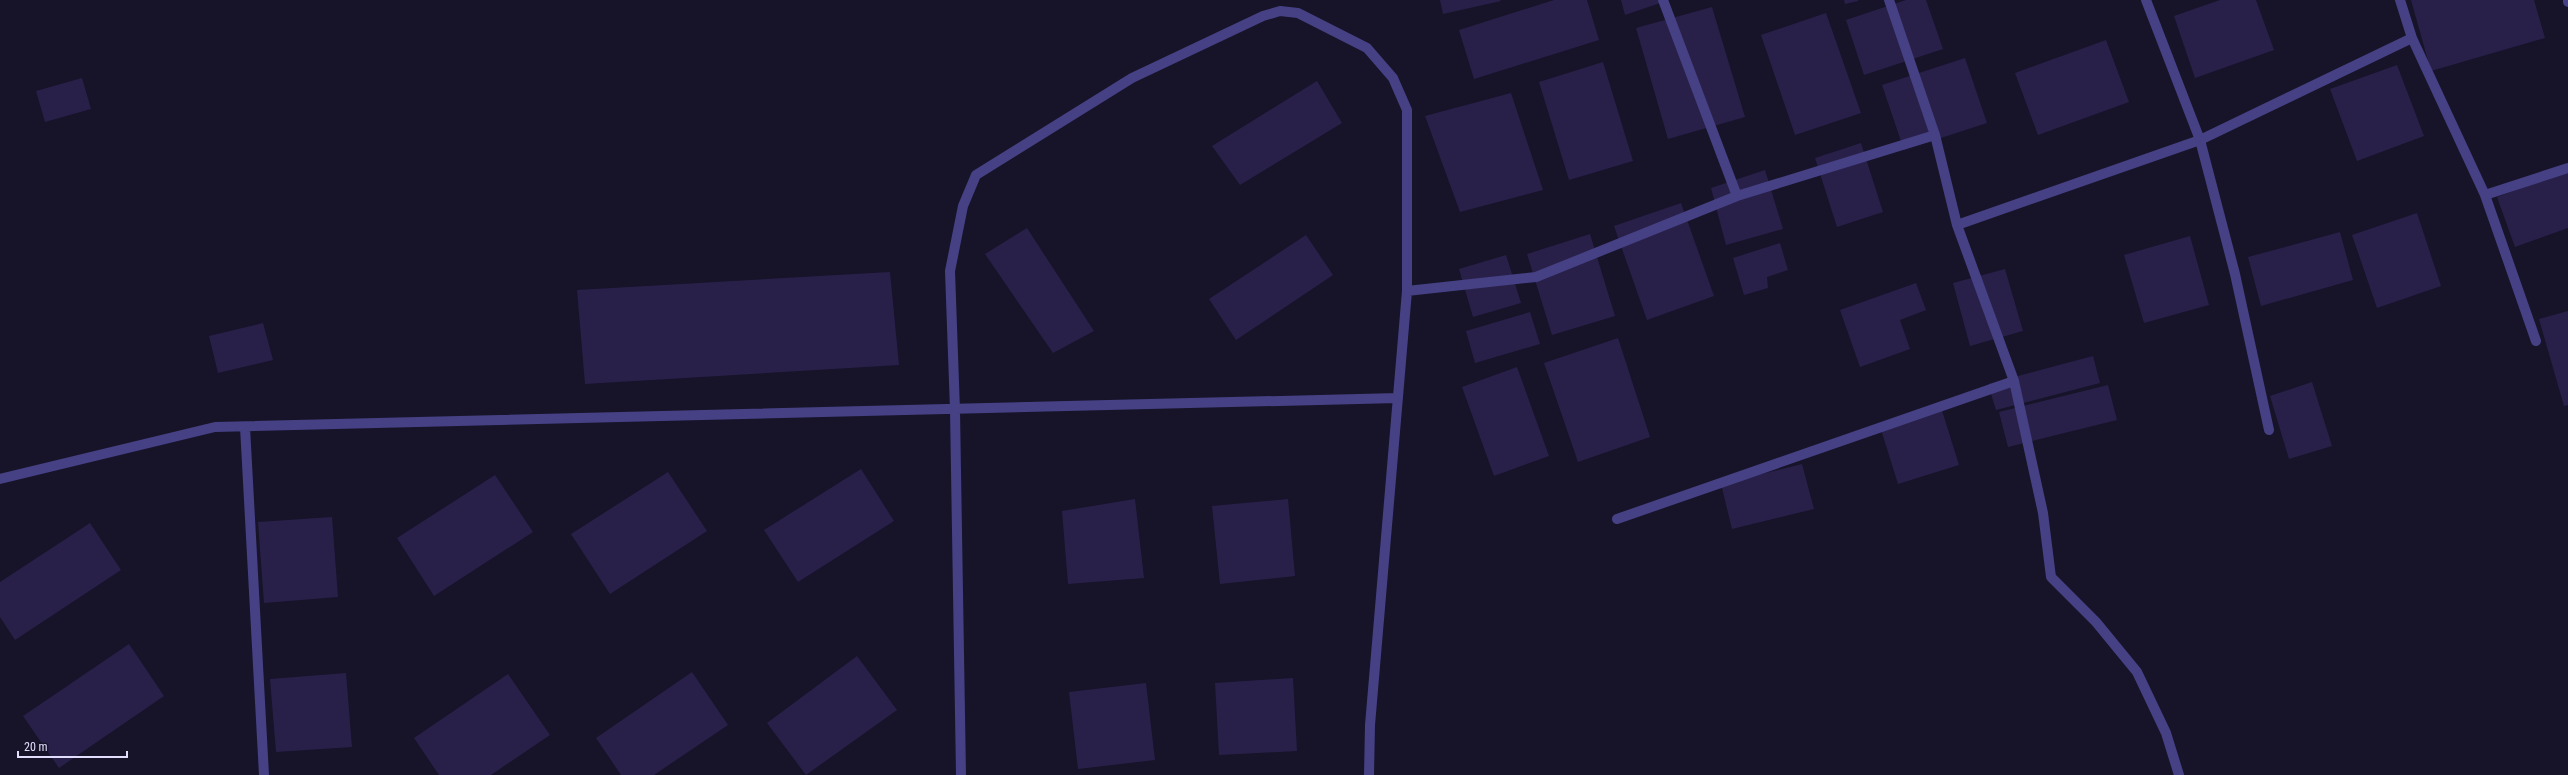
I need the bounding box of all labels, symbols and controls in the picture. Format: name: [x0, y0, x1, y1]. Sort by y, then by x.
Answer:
scale bar: [18, 733, 127, 759]
text: 20 m: [24, 740, 48, 754]

